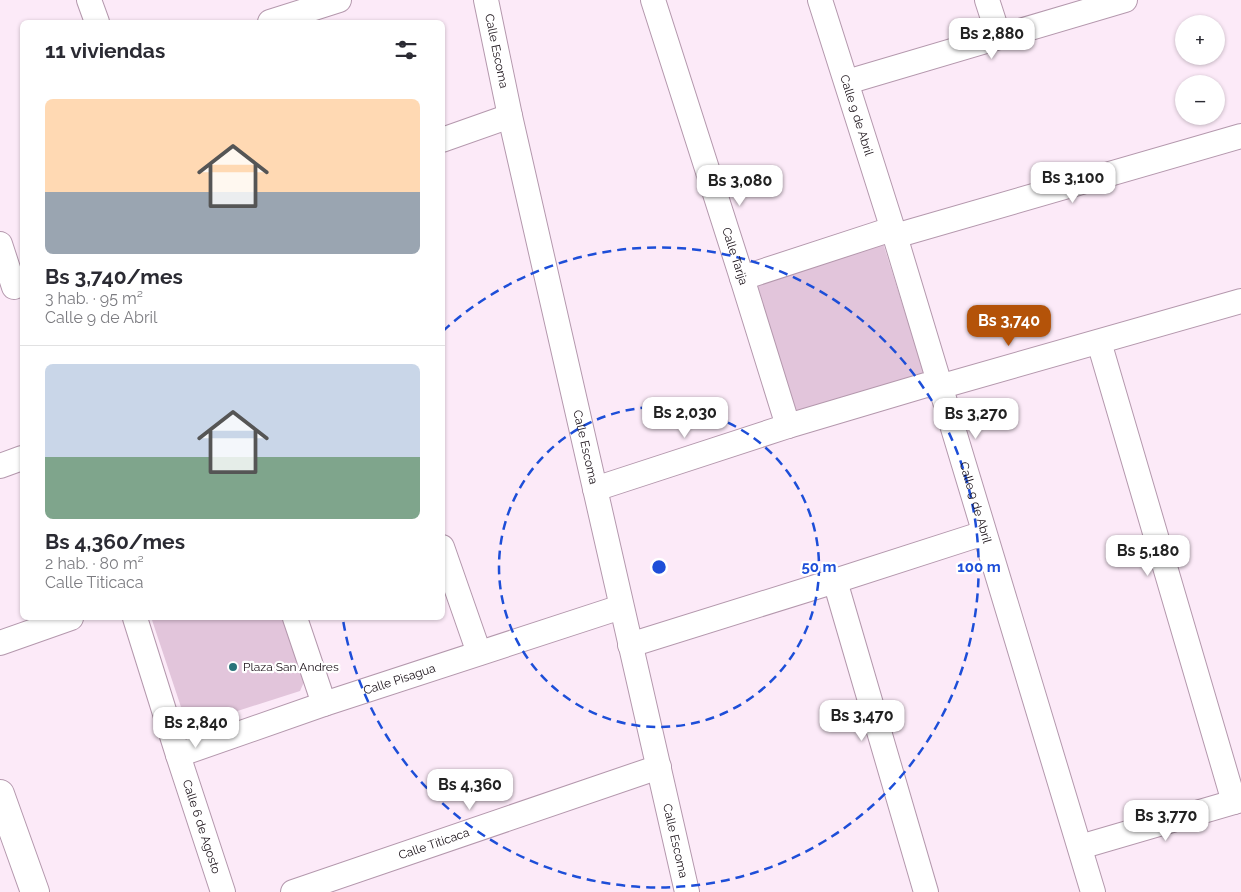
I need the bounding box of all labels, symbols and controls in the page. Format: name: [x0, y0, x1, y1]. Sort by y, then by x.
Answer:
street label: Calle Escoma: [482, 12, 511, 89]
map controls: [1175, 15, 1225, 125]
button: +: [1175, 15, 1225, 65]
pin: Bs 2,880: [940, 18, 1044, 60]
text: Bs 2,880: [960, 24, 1024, 43]
icon: filters: [392, 36, 420, 64]
text: 11 viviendas: [45, 38, 165, 63]
street label: Calle 9 de Abril: [837, 73, 876, 158]
button: −: [1175, 75, 1225, 125]
icon: home: [188, 131, 278, 221]
pin: Bs 3,100: [1021, 162, 1125, 204]
pin: Bs 3,080: [688, 164, 792, 207]
text: Bs 3,100: [1042, 168, 1104, 187]
text: Bs 3,080: [708, 171, 772, 190]
street label: Calle Tarija: [719, 226, 751, 287]
text: Bs 3,740/mes: [45, 264, 183, 289]
text: 3 hab. · 95 m²: [45, 289, 143, 308]
pin: Bs 3,740: [957, 304, 1061, 347]
text: Calle 9 de Abril: [45, 308, 157, 327]
text: Bs 3,740: [978, 311, 1040, 330]
pin: Bs 2,030: [633, 396, 737, 439]
icon: home: [188, 397, 278, 487]
pin: Bs 3,270: [924, 398, 1028, 440]
text: Bs 2,030: [653, 403, 717, 422]
text: Bs 3,270: [945, 404, 1007, 423]
street label: Calle Escoma: [570, 409, 601, 486]
street label: Calle 9 de Abril: [957, 460, 995, 546]
text: Bs 4,360/mes: [45, 529, 185, 554]
pin: Bs 5,180: [1096, 534, 1200, 577]
text: Bs 5,180: [1117, 541, 1179, 560]
text: 2 hab. · 80 m²: [45, 554, 144, 573]
centre of rings: [650, 558, 668, 576]
text: 50 m: [801, 558, 837, 576]
text: 100 m: [957, 558, 1001, 576]
text: Calle Titicaca: [45, 573, 144, 592]
place label: Plaza San Andres: [243, 660, 339, 674]
marker: Plaza San Andres: [227, 661, 239, 673]
street label: Calle Pisagua: [362, 661, 437, 698]
pin: Bs 3,470: [810, 700, 914, 742]
pin: Bs 2,840: [144, 706, 248, 749]
text: Bs 3,470: [830, 706, 894, 725]
text: Bs 2,840: [164, 713, 228, 732]
pin: Bs 4,360: [418, 768, 522, 811]
text: Bs 4,360: [438, 775, 502, 794]
street label: Calle 6 de Agosto: [180, 778, 224, 876]
pin: Bs 3,770: [1114, 800, 1218, 842]
street label: Calle Escoma: [660, 802, 691, 879]
text: Bs 3,770: [1135, 806, 1197, 825]
street label: Calle Titicaca: [397, 825, 471, 862]

